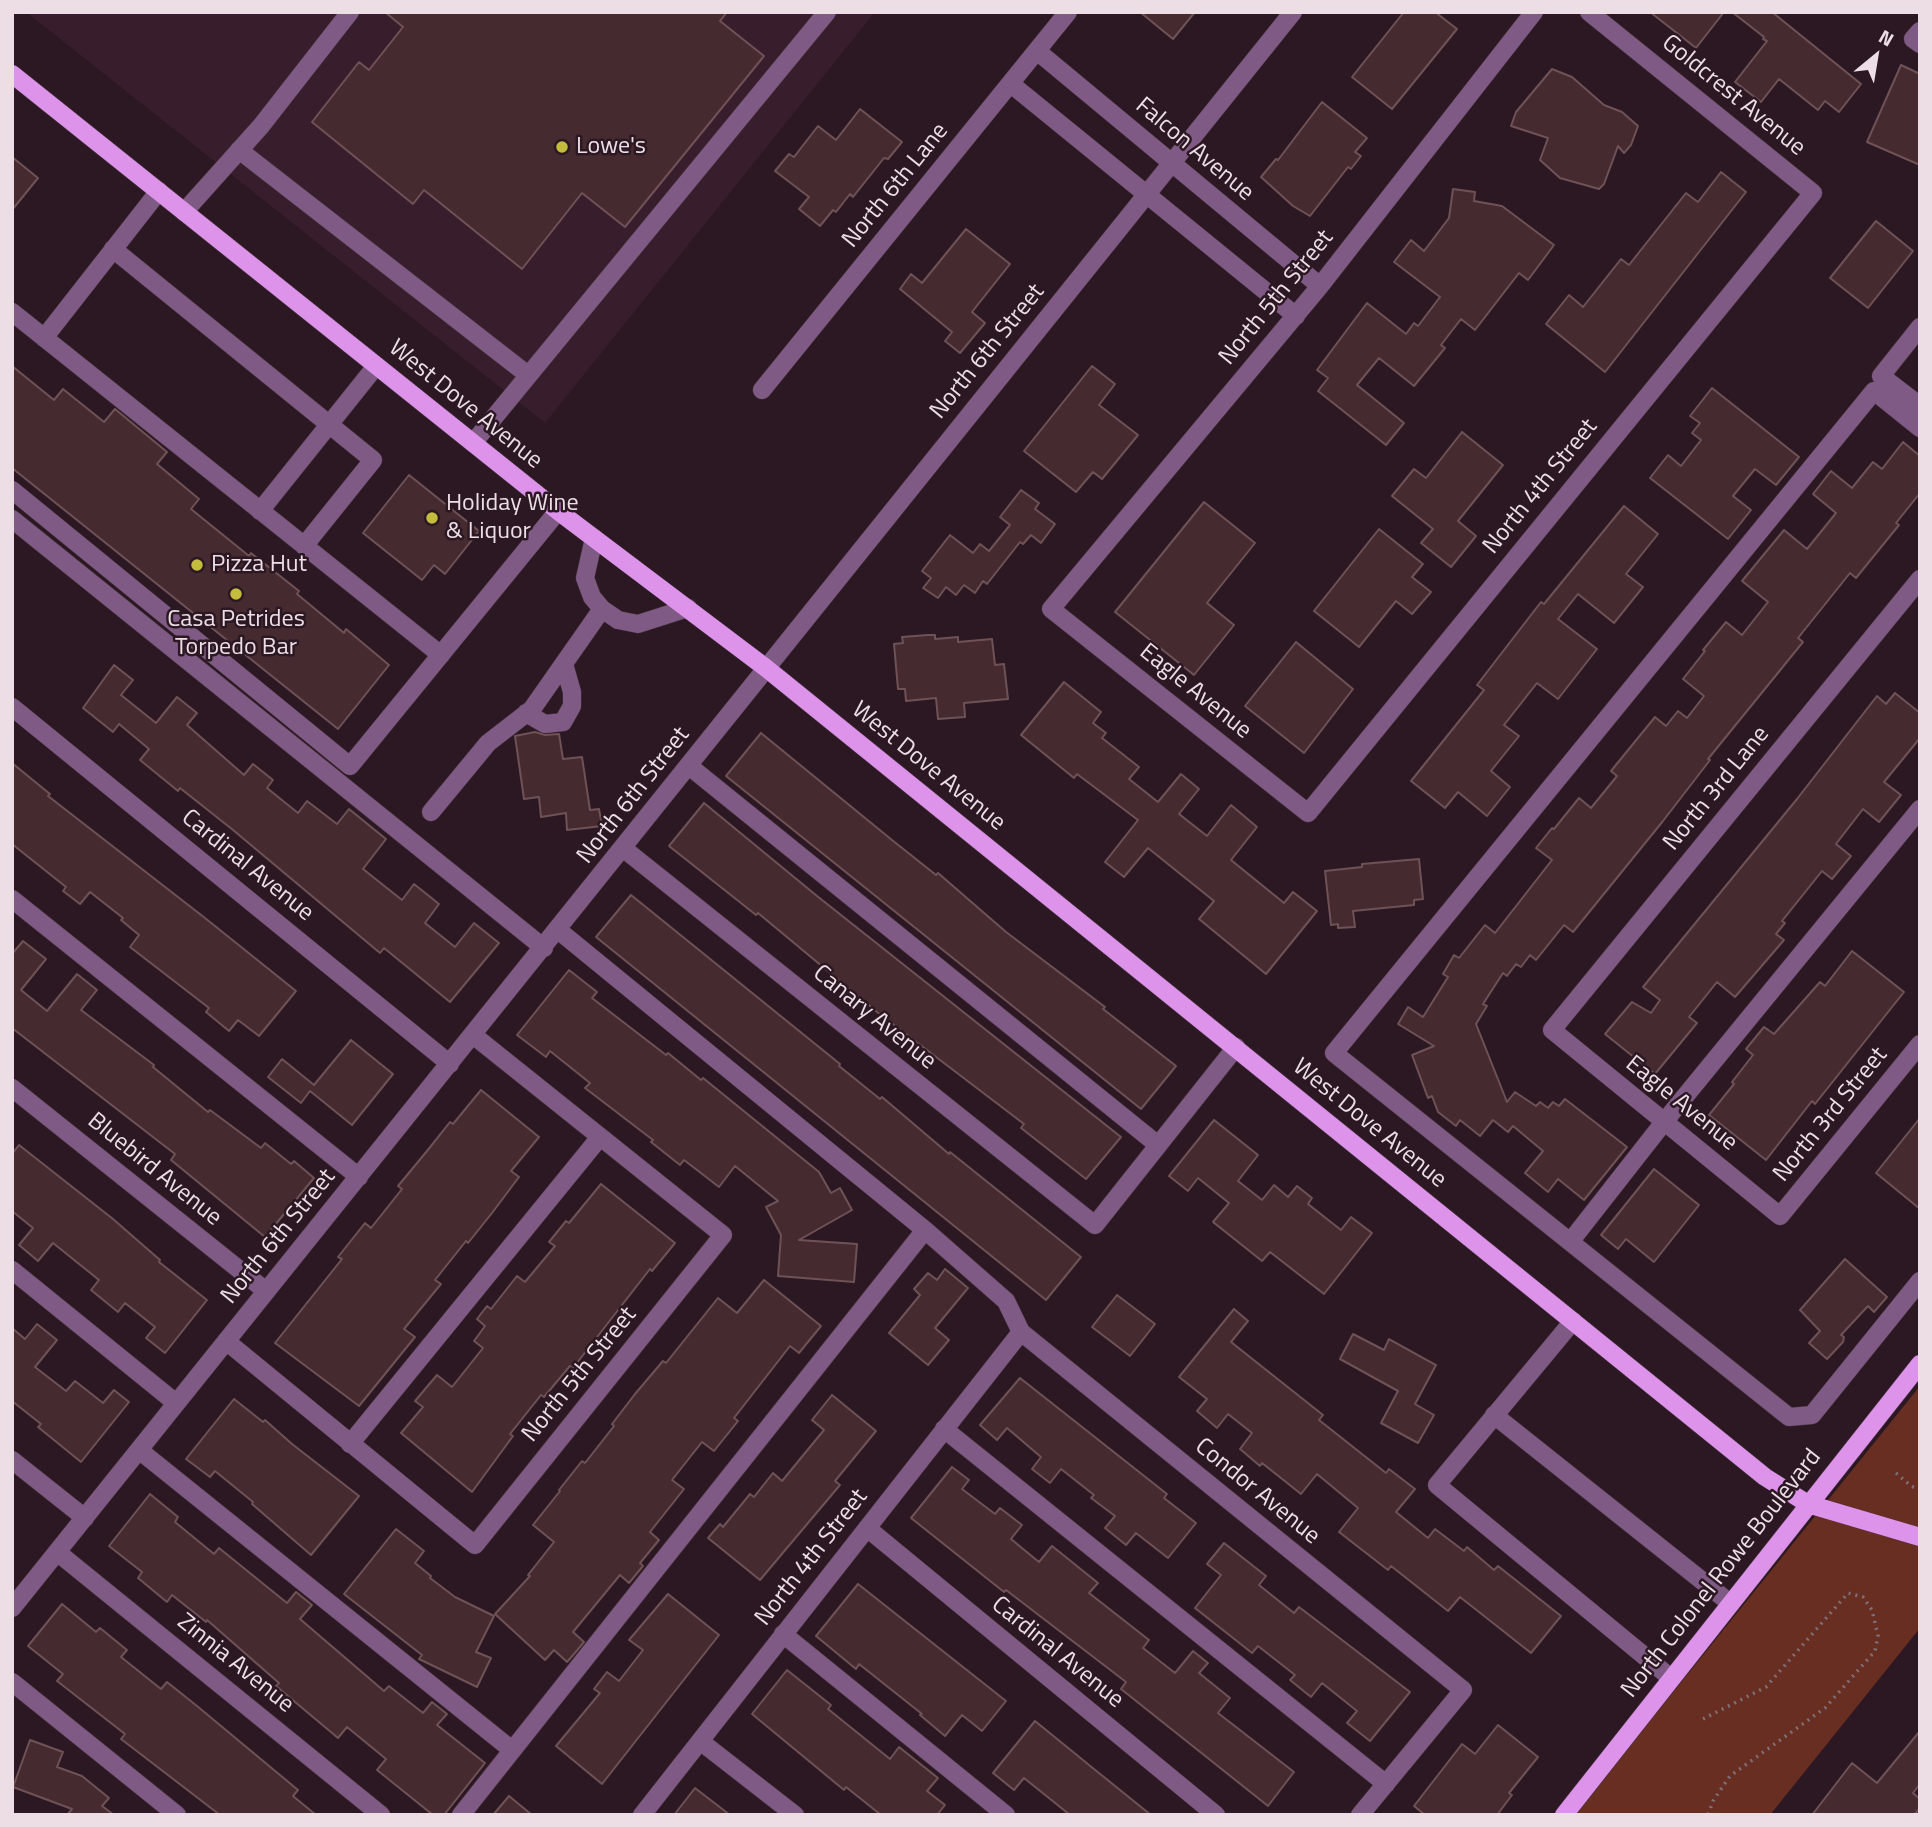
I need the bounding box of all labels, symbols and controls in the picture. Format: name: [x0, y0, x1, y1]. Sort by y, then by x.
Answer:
north arrow: [1841, 21, 1911, 91]
text: N: [1874, 22, 1900, 53]
street label: Goldcrest Avenue: [1655, 29, 1811, 163]
street label: Falcon Avenue: [1129, 92, 1259, 208]
street label: North 6th Lane: [837, 118, 955, 254]
place label: Lowe's: [576, 133, 646, 161]
marker: Lowe's: [554, 139, 570, 155]
street label: North 5th Street: [1214, 225, 1340, 371]
street label: North 6th Street: [925, 279, 1051, 425]
street label: West Dove Avenue: [382, 334, 548, 476]
street label: North 4th Street: [1478, 414, 1604, 560]
place label: Holiday Wine & Liquor: [446, 490, 579, 546]
marker: Holiday Wine & Liquor: [424, 510, 440, 526]
place label: Pizza Hut: [211, 551, 307, 579]
marker: Pizza Hut: [189, 557, 205, 573]
marker: Casa Petrides Torpedo Bar: [228, 586, 244, 602]
place label: Casa Petrides Torpedo Bar: [167, 606, 305, 662]
street label: Eagle Avenue: [1133, 638, 1257, 746]
street label: West Dove Avenue: [845, 696, 1011, 838]
street label: North 3rd Lane: [1658, 721, 1776, 857]
street label: North 6th Street: [572, 722, 696, 870]
street label: Cardinal Avenue: [175, 804, 319, 928]
street label: Canary Avenue: [807, 960, 941, 1076]
street label: North 3rd Street: [1768, 1042, 1894, 1188]
street label: Eagle Avenue: [1619, 1050, 1743, 1158]
street label: West Dove Avenue: [1286, 1053, 1452, 1195]
street label: Bluebird Avenue: [81, 1107, 227, 1233]
street label: North 6th Street: [216, 1164, 342, 1310]
street label: North 5th Street: [517, 1302, 643, 1448]
street label: Condor Avenue: [1189, 1433, 1325, 1551]
street label: North Colonel Rowe Boulevard: [1616, 1444, 1828, 1704]
street label: North 4th Street: [750, 1484, 874, 1632]
street label: Cardinal Avenue: [985, 1591, 1129, 1715]
street label: Zinnia Avenue: [171, 1608, 299, 1720]

